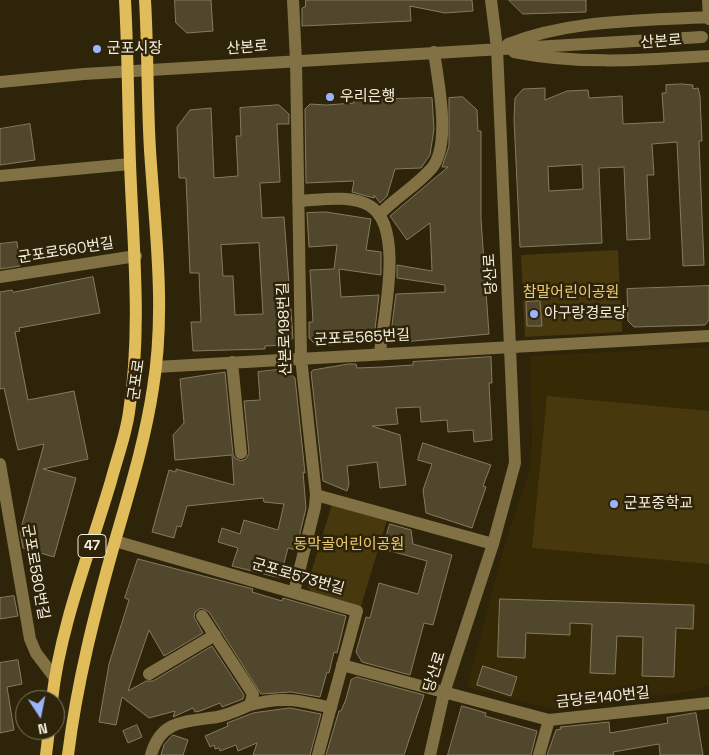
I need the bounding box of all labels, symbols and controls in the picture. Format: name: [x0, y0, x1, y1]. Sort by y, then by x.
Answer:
street label: 산본로: [640, 32, 682, 52]
street label: 산본로: [226, 38, 268, 58]
place label: 군포시장: [107, 40, 162, 58]
marker: 군포시장: [91, 43, 103, 55]
place label: 우리은행: [340, 88, 395, 106]
marker: 우리은행: [324, 91, 336, 103]
street label: 군포로560번길: [17, 235, 115, 267]
street label: 당산로: [481, 253, 501, 295]
street label: 산본로198번길: [274, 282, 296, 376]
park label: 참말어린이공원: [523, 284, 619, 302]
place label: 아구랑경로당: [544, 305, 627, 323]
marker: 아구랑경로당: [528, 308, 540, 320]
street label: 군포로565번길: [314, 326, 410, 350]
street label: 군포로: [125, 358, 149, 402]
place label: 군포중학교: [624, 495, 693, 513]
marker: 군포중학교: [608, 498, 620, 510]
street label: 군포로580번길: [18, 523, 52, 621]
road number: 47: [78, 534, 106, 558]
park label: 동막골어린이공원: [294, 536, 404, 554]
street label: 군포로573번길: [250, 555, 346, 599]
street label: 당산로: [420, 650, 450, 694]
street label: 금당로140번길: [555, 684, 651, 712]
north arrow: [15, 690, 65, 740]
text: N: [36, 719, 49, 738]

